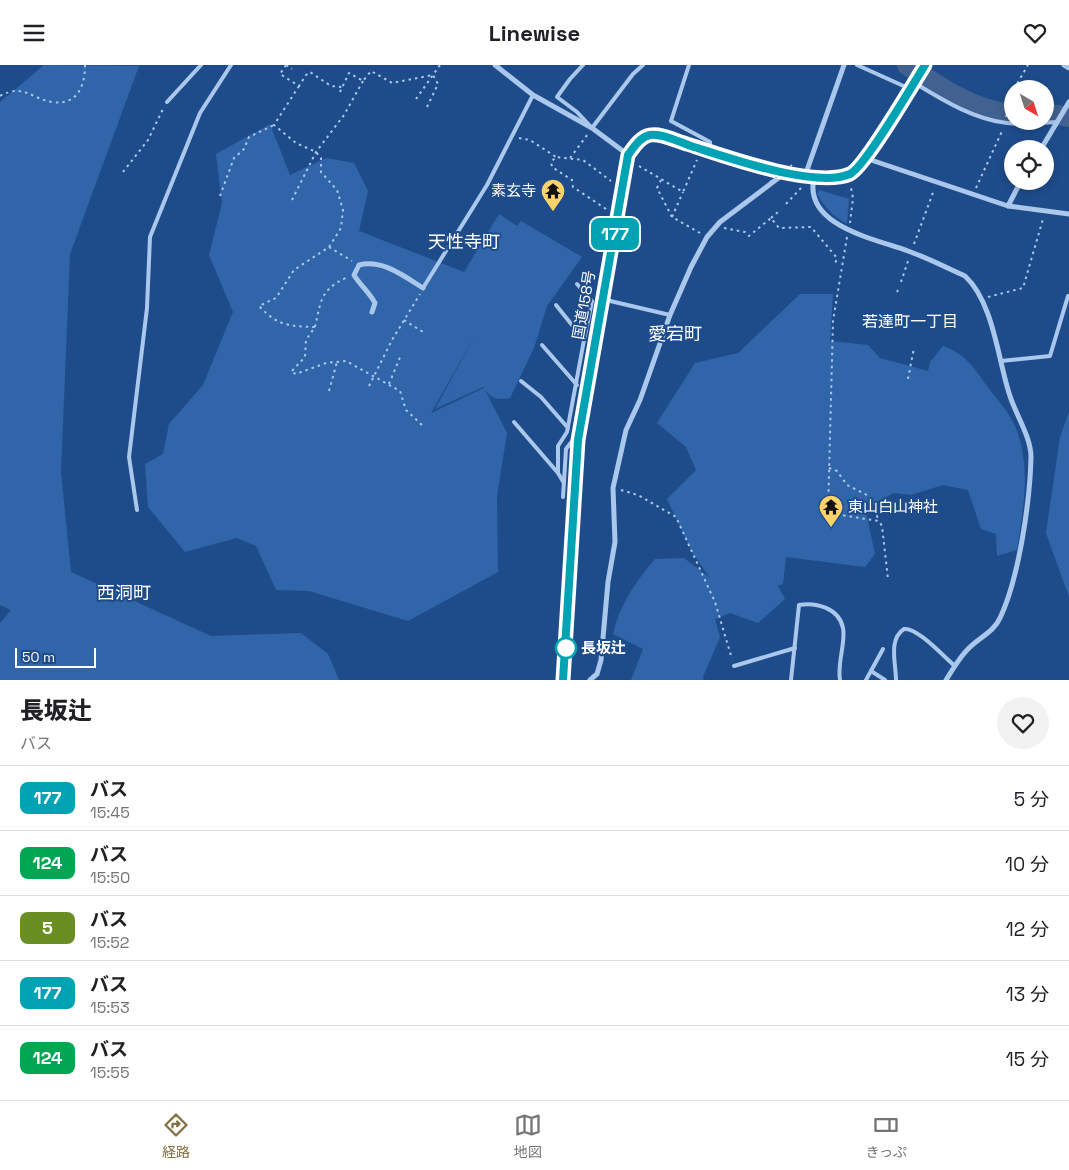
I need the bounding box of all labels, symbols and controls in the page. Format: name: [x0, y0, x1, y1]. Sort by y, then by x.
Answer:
icon: menu: [20, 19, 48, 47]
text: Linewise: [489, 19, 580, 47]
icon: heart: [1021, 19, 1049, 47]
north arrow: [1004, 80, 1054, 130]
map controls: [1004, 80, 1054, 190]
button: locate: [1004, 140, 1054, 190]
temple icon: 素玄寺: [540, 178, 566, 212]
place label: 素玄寺: [491, 181, 536, 200]
line badge: 177: [586, 218, 644, 250]
text: 177: [601, 222, 629, 245]
district label: 天性寺町: [428, 230, 500, 253]
street label: 国道158号: [568, 269, 599, 341]
district label: 若達町一丁目: [862, 311, 958, 332]
district label: 愛宕町: [648, 322, 702, 345]
temple icon: 東山白山神社: [818, 494, 844, 528]
place label: 東山白山神社: [848, 497, 938, 516]
district label: 西洞町: [97, 581, 151, 604]
marker: 長坂辻: [555, 637, 577, 659]
place label: 長坂辻: [581, 638, 626, 657]
scale bar: [15, 645, 96, 668]
text: 50 m: [22, 648, 55, 666]
text: 長坂辻: [20, 695, 92, 726]
button: heart: [997, 697, 1049, 749]
text: バス: [20, 733, 52, 754]
text: バス: [90, 777, 128, 802]
text: 177: [33, 786, 62, 809]
text: 5 分: [1014, 787, 1049, 812]
text: 15:45: [90, 802, 130, 823]
text: バス: [90, 842, 128, 867]
text: 124: [33, 851, 63, 874]
text: 10 分: [1005, 852, 1049, 877]
text: 15:50: [90, 867, 130, 888]
text: バス: [90, 907, 128, 932]
text: 5: [42, 916, 53, 939]
text: 12 分: [1006, 917, 1049, 942]
text: 15:52: [90, 932, 129, 953]
text: バス: [90, 972, 128, 997]
text: 177: [33, 981, 62, 1004]
text: 13 分: [1006, 982, 1049, 1007]
text: 15:53: [90, 997, 130, 1018]
text: バス: [90, 1037, 128, 1062]
text: 124: [33, 1046, 63, 1069]
text: 15 分: [1006, 1047, 1049, 1072]
text: 15:55: [90, 1062, 130, 1083]
tab: 経路: [162, 1111, 190, 1161]
tab: 地図: [514, 1111, 542, 1161]
tab: きっぷ: [866, 1111, 907, 1161]

